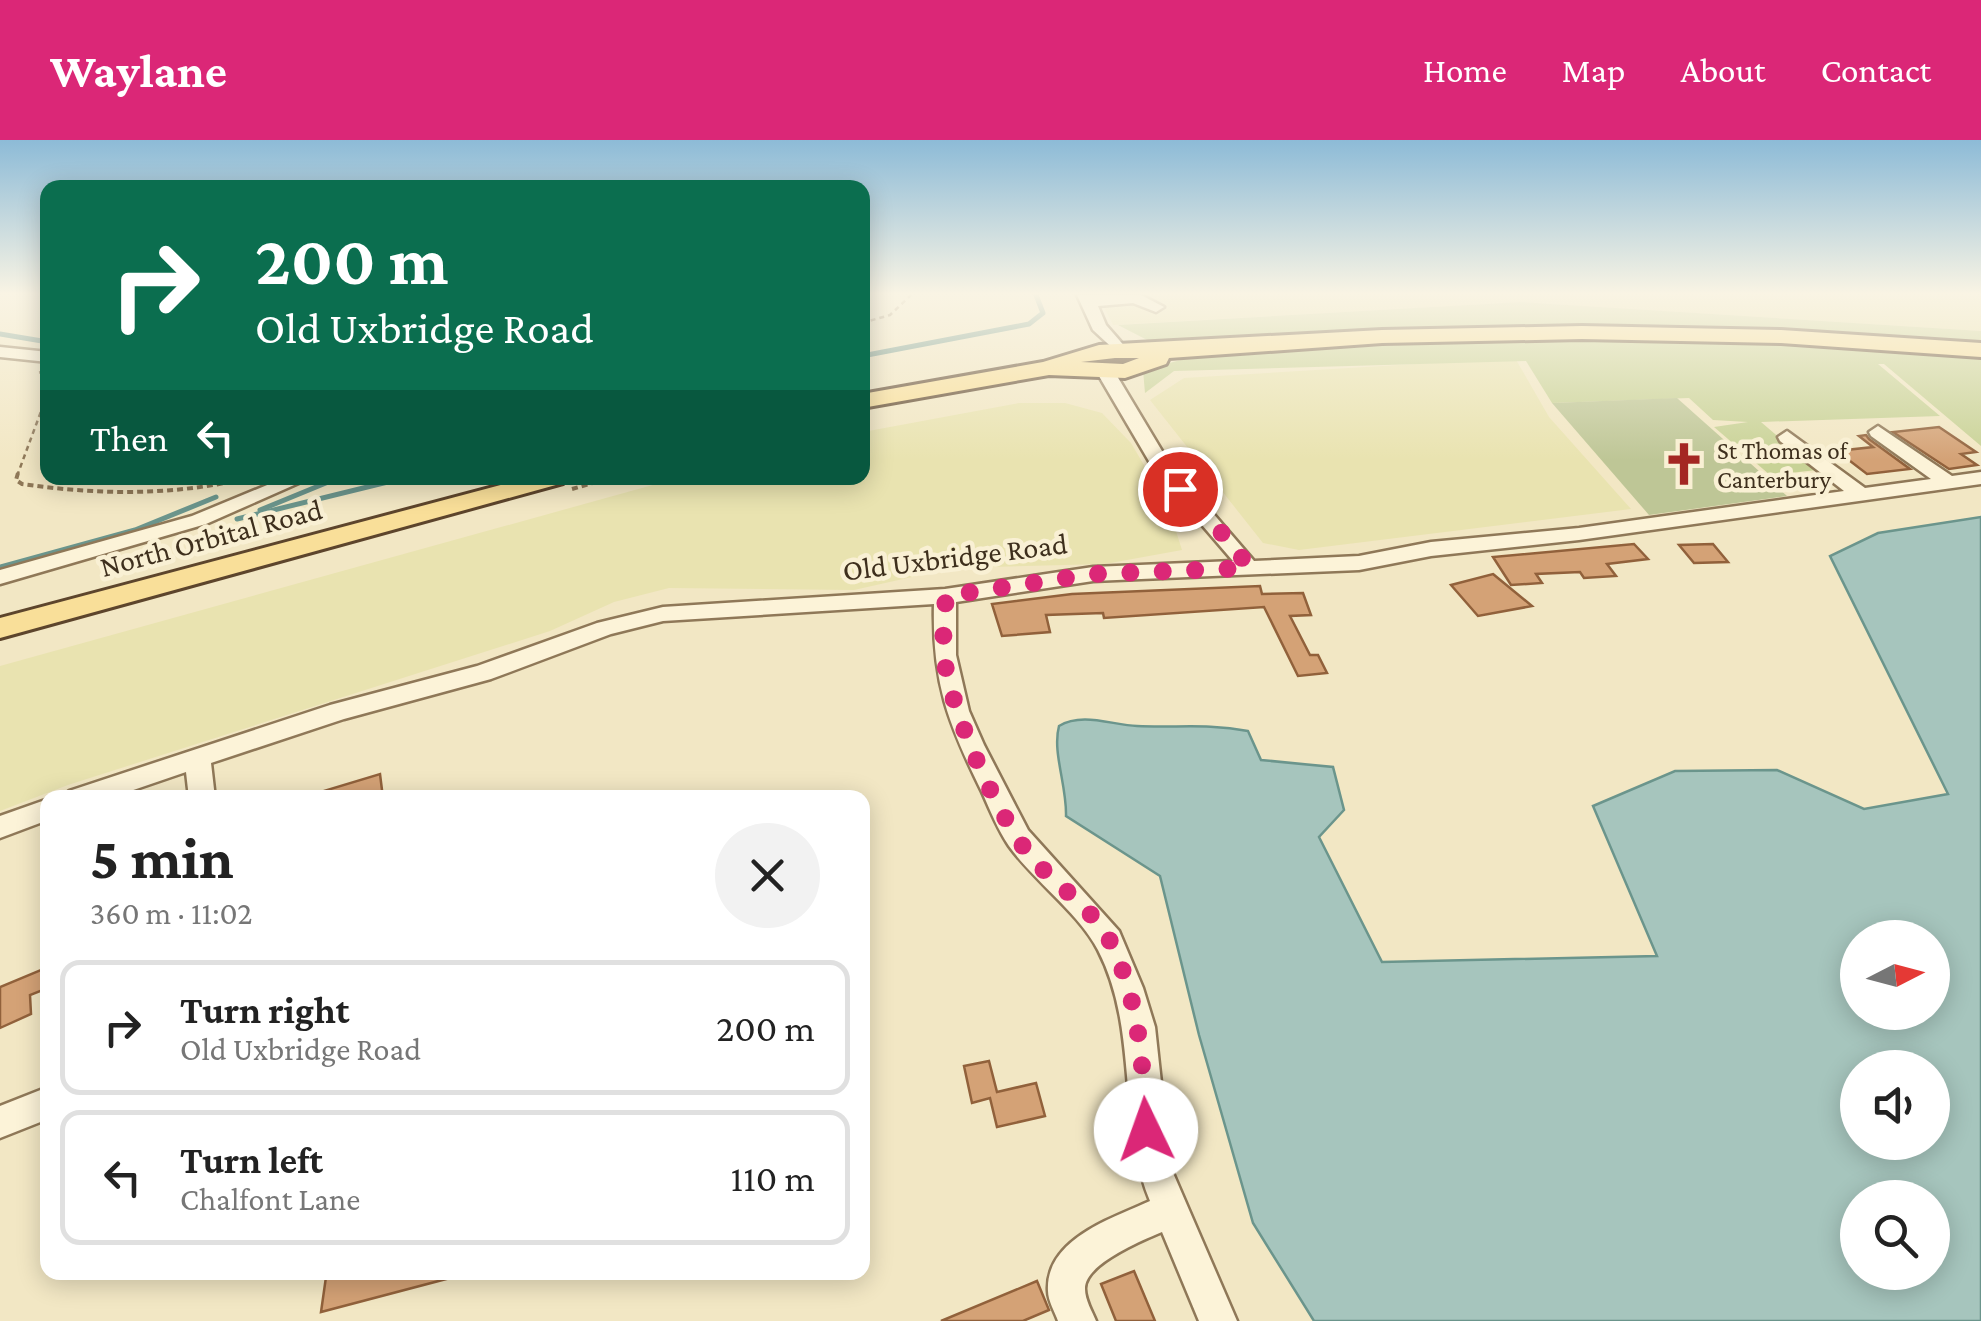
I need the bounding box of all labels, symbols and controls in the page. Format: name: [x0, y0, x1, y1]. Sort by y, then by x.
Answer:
text: Waylane: [50, 44, 227, 97]
text: Home: [1423, 51, 1507, 90]
text: Map: [1562, 51, 1625, 90]
text: About: [1680, 51, 1766, 90]
text: Contact: [1821, 51, 1931, 90]
icon: right: [90, 220, 220, 350]
text: 200 m: [255, 221, 448, 299]
text: Old Uxbridge Road: [255, 303, 594, 353]
icon: left: [188, 410, 243, 465]
text: Then: [90, 417, 168, 459]
place label: St Thomas of Canterbury: [1717, 437, 1849, 494]
church icon: St Thomas of Canterbury: [1660, 440, 1708, 488]
pin: [1138, 447, 1223, 532]
icon: arrive: [1153, 462, 1208, 517]
street label: North Orbital Road: [96, 492, 326, 583]
street label: Old Uxbridge Road: [841, 526, 1069, 588]
button: close: [715, 823, 820, 928]
text: 5 min: [90, 824, 234, 891]
text: 360 m · 11:02: [90, 895, 253, 931]
north arrow: [1840, 920, 1950, 1030]
map controls: [1840, 920, 1950, 1290]
text: Turn right: [180, 989, 349, 1031]
icon: right: [95, 1000, 150, 1055]
text: 200 m: [716, 1007, 815, 1049]
text: Old Uxbridge Road: [180, 1031, 421, 1067]
button: sound: [1840, 1050, 1950, 1160]
position arrow: [1094, 1078, 1198, 1182]
text: Turn left: [180, 1139, 323, 1181]
icon: left: [95, 1150, 150, 1205]
text: 110 m: [731, 1157, 815, 1199]
button: search: [1840, 1180, 1950, 1290]
text: Chalfont Lane: [180, 1181, 360, 1217]

